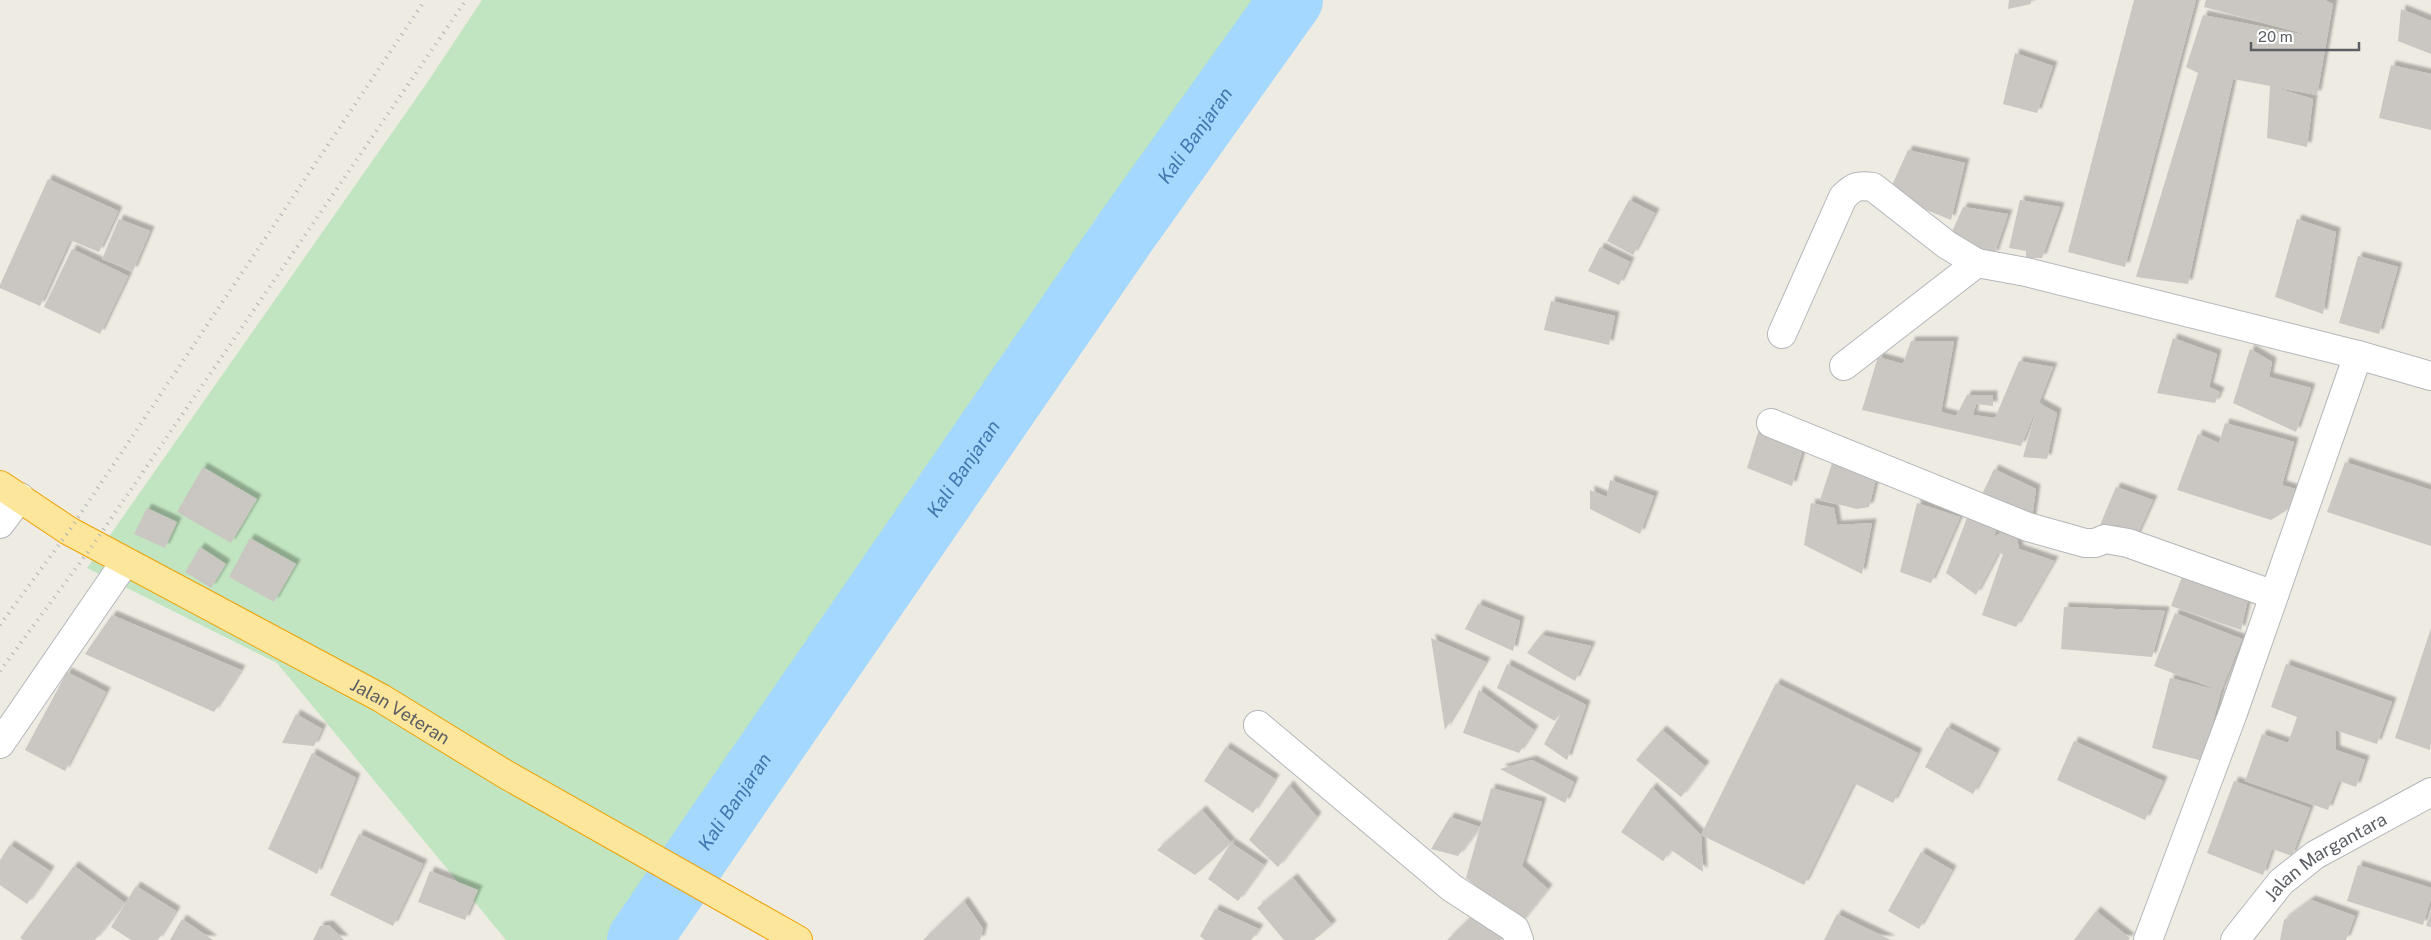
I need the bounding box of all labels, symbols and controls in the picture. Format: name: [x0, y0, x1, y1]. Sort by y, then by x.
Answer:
scale bar: [2251, 20, 2358, 52]
text: 20 m: [2258, 28, 2293, 45]
water label: Kali Banjaran: [1153, 83, 1236, 188]
water label: Kali Banjaran: [922, 416, 1004, 521]
street label: Jalan Veteran: [347, 673, 454, 748]
water label: Kali Banjaran: [693, 749, 775, 854]
street label: Jalan Margantara: [2260, 808, 2390, 905]

